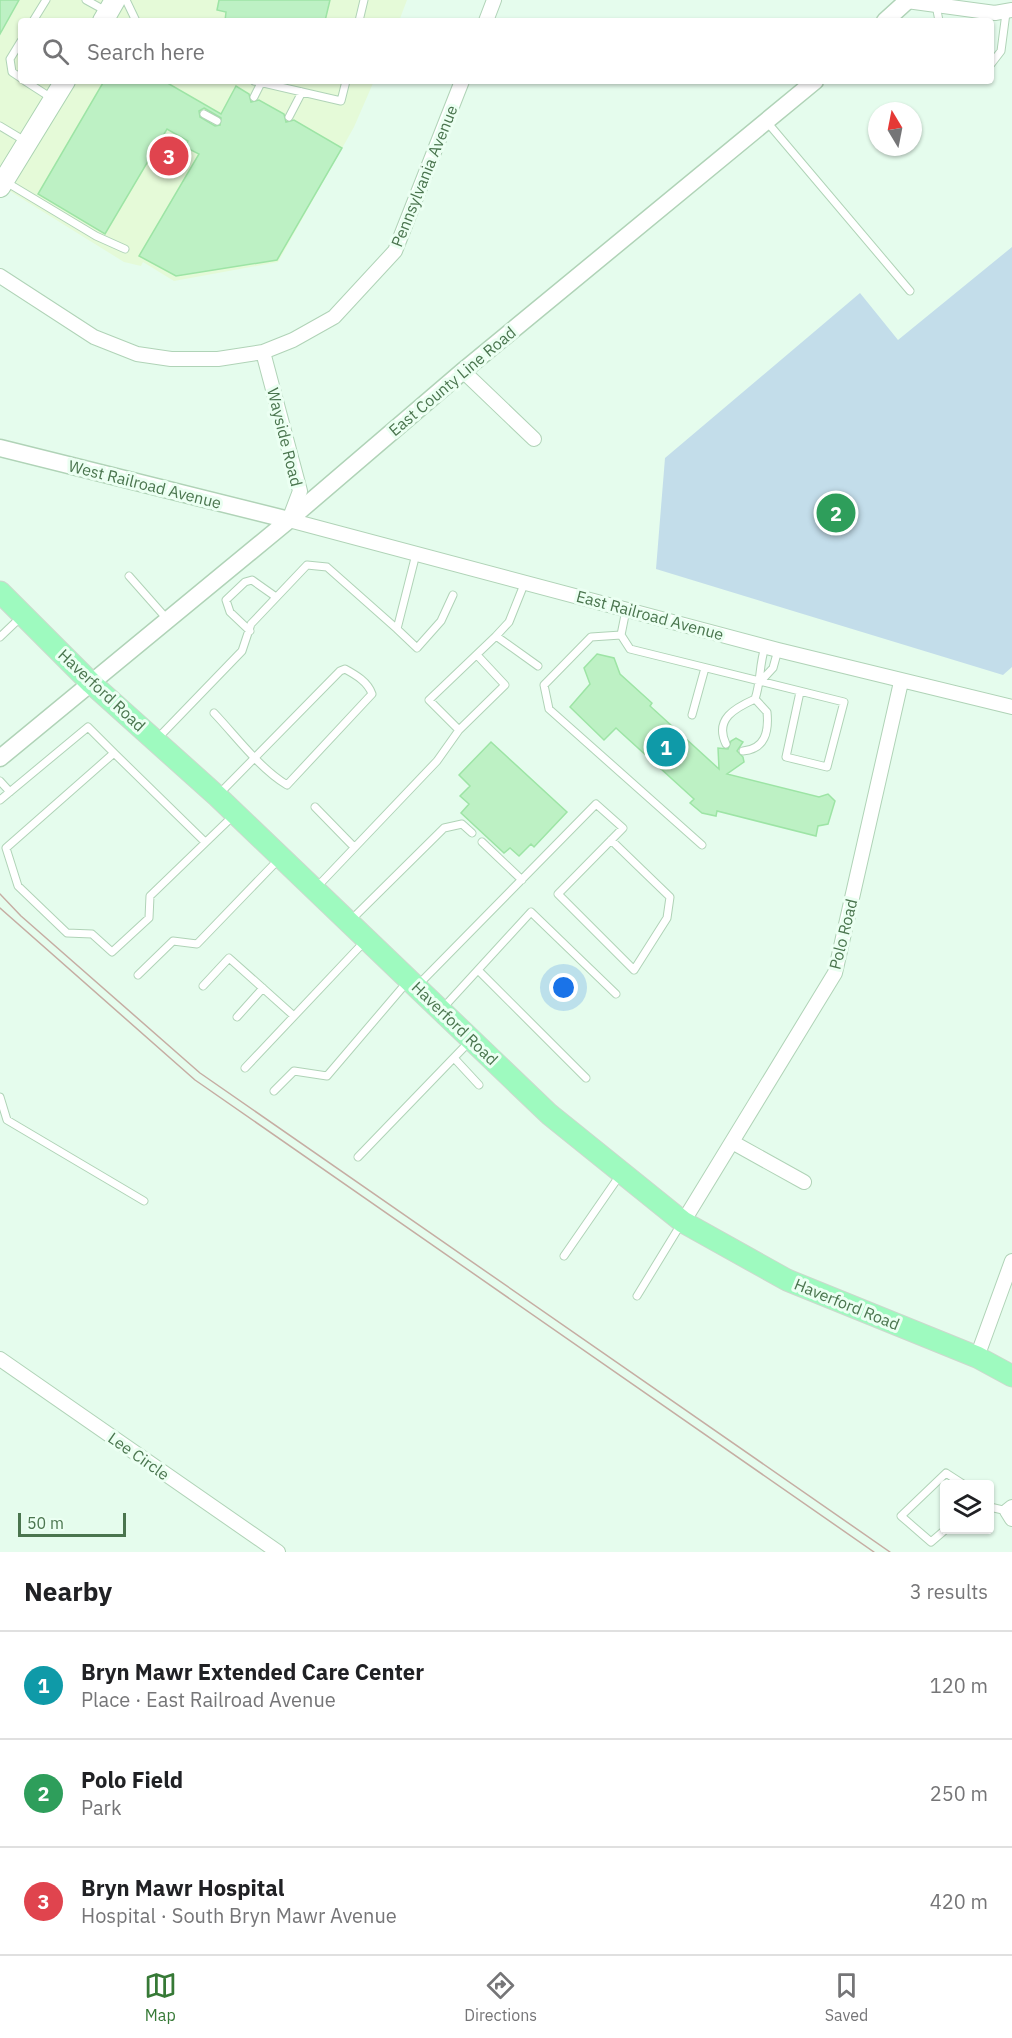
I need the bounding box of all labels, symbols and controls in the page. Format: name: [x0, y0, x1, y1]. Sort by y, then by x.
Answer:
search box: [18, 18, 994, 84]
icon: search: [39, 35, 72, 68]
text: Search here: [87, 37, 205, 66]
street label: Pennsylvania Avenue: [386, 102, 462, 250]
north arrow: [868, 102, 922, 156]
pin: 3: [150, 134, 188, 178]
street label: East County Line Road: [384, 322, 520, 440]
street label: Wayside Road: [263, 386, 307, 488]
street label: West Railroad Avenue: [67, 455, 224, 513]
pin: 2: [816, 490, 856, 536]
street label: East Railroad Avenue: [574, 586, 726, 644]
street label: Haverford Road: [54, 645, 150, 735]
pin: 1: [646, 724, 686, 770]
street label: Polo Road: [825, 897, 861, 971]
your location: [549, 973, 578, 1002]
street label: Haverford Road: [408, 977, 502, 1069]
street label: Haverford Road: [791, 1274, 903, 1334]
street label: Lee Circle: [105, 1428, 174, 1484]
map controls: [940, 1480, 994, 1534]
button: layers: [940, 1480, 994, 1534]
scale bar: [18, 1510, 126, 1538]
text: 50 m: [27, 1513, 64, 1533]
text: Nearby: [24, 1574, 112, 1608]
text: 3 results: [910, 1578, 988, 1605]
text: Bryn Mawr Extended Care Center: [81, 1657, 424, 1686]
text: 1: [38, 1672, 50, 1699]
text: 120 m: [930, 1672, 988, 1699]
text: Place · East Railroad Avenue: [81, 1686, 336, 1713]
text: Polo Field: [81, 1765, 183, 1794]
text: 2: [38, 1780, 50, 1807]
text: 250 m: [930, 1780, 988, 1807]
text: Park: [81, 1794, 121, 1821]
text: Bryn Mawr Hospital: [81, 1873, 284, 1902]
text: 3: [38, 1888, 50, 1915]
text: 420 m: [930, 1888, 988, 1915]
text: Hospital · South Bryn Mawr Avenue: [81, 1902, 397, 1929]
tab: Map: [144, 1969, 177, 2025]
tab: Directions: [464, 1969, 537, 2025]
tab: Saved: [825, 1969, 868, 2025]

